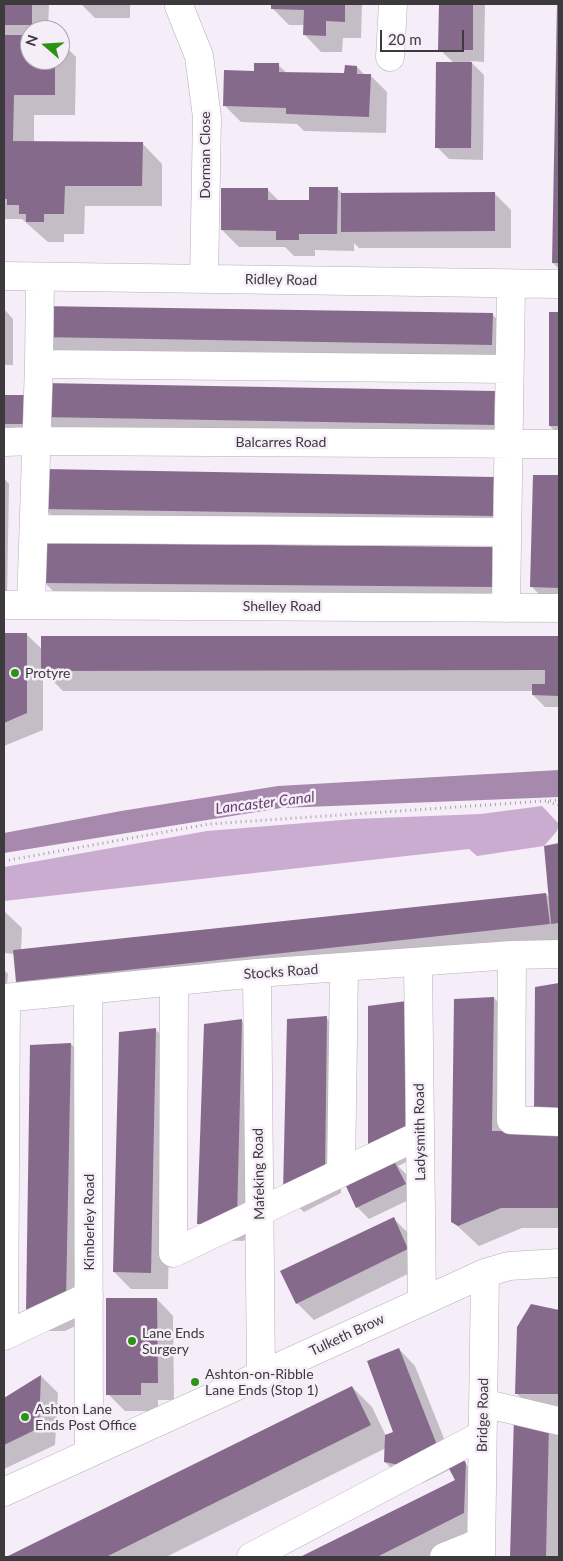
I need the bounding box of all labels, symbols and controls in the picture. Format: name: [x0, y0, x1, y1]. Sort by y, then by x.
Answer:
north arrow: [20, 20, 70, 70]
scale bar: [383, 20, 467, 52]
text: 20 m: [388, 30, 422, 48]
text: N: [21, 32, 41, 48]
street label: Dorman Close: [197, 111, 213, 199]
street label: Ridley Road: [245, 271, 317, 289]
street label: Balcarres Road: [236, 434, 326, 450]
street label: Shelley Road: [243, 598, 321, 614]
place label: Protyre: [25, 665, 70, 681]
marker: Protyre: [9, 667, 21, 679]
water label: Lancaster Canal: [214, 788, 316, 818]
street label: Stocks Road: [243, 961, 319, 983]
street label: Ladysmith Road: [411, 1083, 429, 1181]
street label: Mafeking Road: [250, 1128, 268, 1220]
street label: Kimberley Road: [81, 1174, 97, 1270]
street label: Tulketh Brow: [307, 1310, 387, 1360]
place label: Lane Ends Surgery: [142, 1325, 205, 1358]
marker: Lane Ends Surgery: [126, 1335, 138, 1347]
place label: Ashton-on-Ribble Lane Ends (Stop 1): [205, 1366, 318, 1398]
marker: Ashton-on-Ribble Lane Ends (Stop 1): [189, 1376, 201, 1388]
street label: Bridge Road: [474, 1378, 492, 1452]
place label: Ashton Lane Ends Post Office: [35, 1401, 136, 1434]
marker: Ashton Lane Ends Post Office: [19, 1411, 31, 1423]

